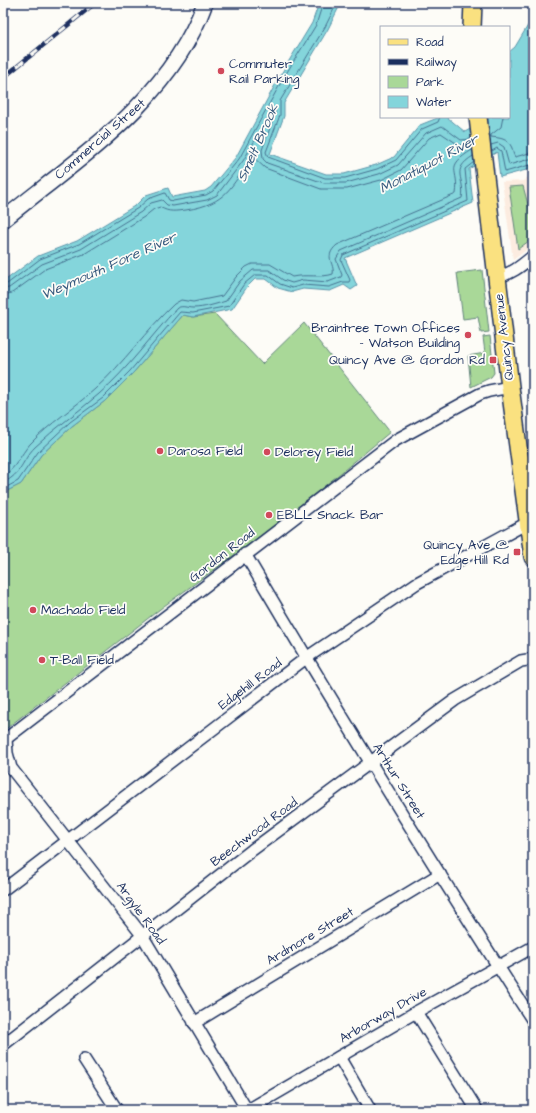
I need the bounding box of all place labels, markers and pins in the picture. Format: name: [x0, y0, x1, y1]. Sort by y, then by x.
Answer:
place label: Commuter Rail Parking: [229, 55, 300, 89]
marker: Commuter Rail Parking: [216, 66, 226, 76]
place label: Braintree Town Offices - Watson Building: [311, 319, 460, 353]
marker: Braintree Town Offices - Watson Building: [463, 330, 473, 340]
place label: Quincy Ave @ Gordon Rd: [329, 351, 485, 370]
marker: Quincy Ave @ Gordon Rd: [488, 355, 498, 365]
place label: Darosa Field: [168, 442, 243, 460]
place label: Delorey Field: [275, 443, 353, 462]
marker: Darosa Field: [155, 446, 165, 456]
marker: Delorey Field: [262, 447, 272, 457]
place label: EBLL Snack Bar: [277, 506, 383, 524]
marker: EBLL Snack Bar: [264, 510, 274, 520]
place label: Quincy Ave @ Edge Hill Rd: [423, 536, 509, 570]
marker: Quincy Ave @ Edge Hill Rd: [512, 547, 522, 557]
place label: Machado Field: [41, 601, 126, 619]
marker: Machado Field: [28, 605, 38, 615]
place label: T-Ball Field: [50, 651, 114, 669]
marker: T-Ball Field: [37, 655, 47, 665]

